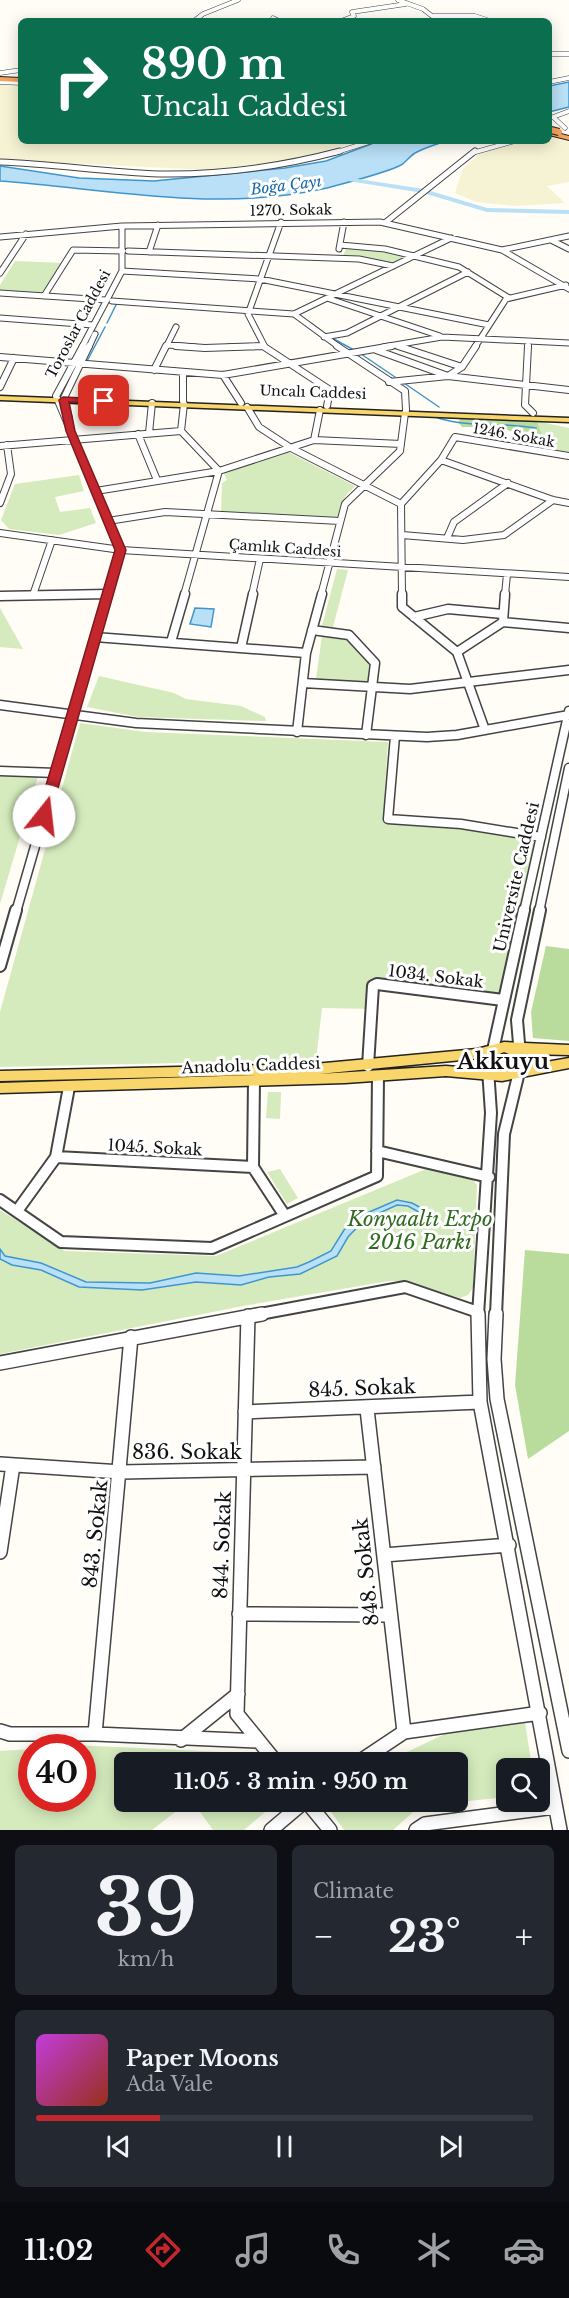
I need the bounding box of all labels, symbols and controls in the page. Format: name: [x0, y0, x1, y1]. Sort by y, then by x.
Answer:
text: 890 m: [141, 38, 285, 90]
icon: right: [42, 42, 120, 120]
text: Uncalı Caddesi: [141, 90, 347, 123]
water label: Boğa Çayı: [248, 171, 323, 199]
street label: 1270. Sokak: [250, 200, 333, 220]
street label: Toroslar Caddesi: [42, 266, 114, 381]
pin: [78, 375, 129, 426]
street label: Uncalı Caddesi: [259, 381, 367, 403]
icon: arrive: [87, 384, 120, 417]
street label: 1246. Sokak: [472, 419, 557, 451]
street label: Çamlık Caddesi: [228, 535, 342, 561]
position arrow: [12, 784, 76, 848]
street label: Universite Caddesi: [489, 799, 543, 954]
street label: 1034. Sokak: [387, 960, 485, 992]
district label: Akkuyu: [456, 1048, 549, 1075]
street label: Anadolu Caddesi: [180, 1053, 321, 1077]
street label: 1045. Sokak: [107, 1135, 203, 1159]
park label: Konyaaltı Expo 2016 Parkı: [347, 1207, 493, 1254]
street label: 845. Sokak: [308, 1374, 417, 1402]
street label: 836. Sokak: [132, 1440, 243, 1464]
street label: 843. Sokak: [77, 1478, 113, 1589]
street label: 844. Sokak: [208, 1490, 236, 1600]
street label: 848. Sokak: [348, 1516, 384, 1627]
speed limit sign: 40: [18, 1734, 96, 1812]
map controls: [496, 1758, 550, 1812]
button: search: [496, 1758, 550, 1812]
text: 11:05 · 3 min · 950 m: [174, 1768, 408, 1795]
text: 39: [95, 1859, 197, 1956]
text: Climate: [313, 1879, 394, 1903]
text: 23°: [388, 1908, 461, 1964]
text: −: [313, 1916, 334, 1957]
text: +: [515, 1916, 533, 1957]
text: km/h: [118, 1947, 174, 1971]
text: Paper Moons: [126, 2045, 279, 2072]
text: Ada Vale: [126, 2072, 213, 2096]
icon: previous: [102, 2130, 135, 2163]
icon: pause: [268, 2130, 301, 2163]
icon: next: [434, 2130, 467, 2163]
icon: directions: [142, 2229, 184, 2271]
icon: music: [232, 2229, 274, 2271]
icon: phone: [322, 2229, 364, 2271]
icon: climate: [413, 2229, 455, 2271]
icon: car: [503, 2229, 545, 2271]
text: 11:02: [24, 2234, 93, 2267]

